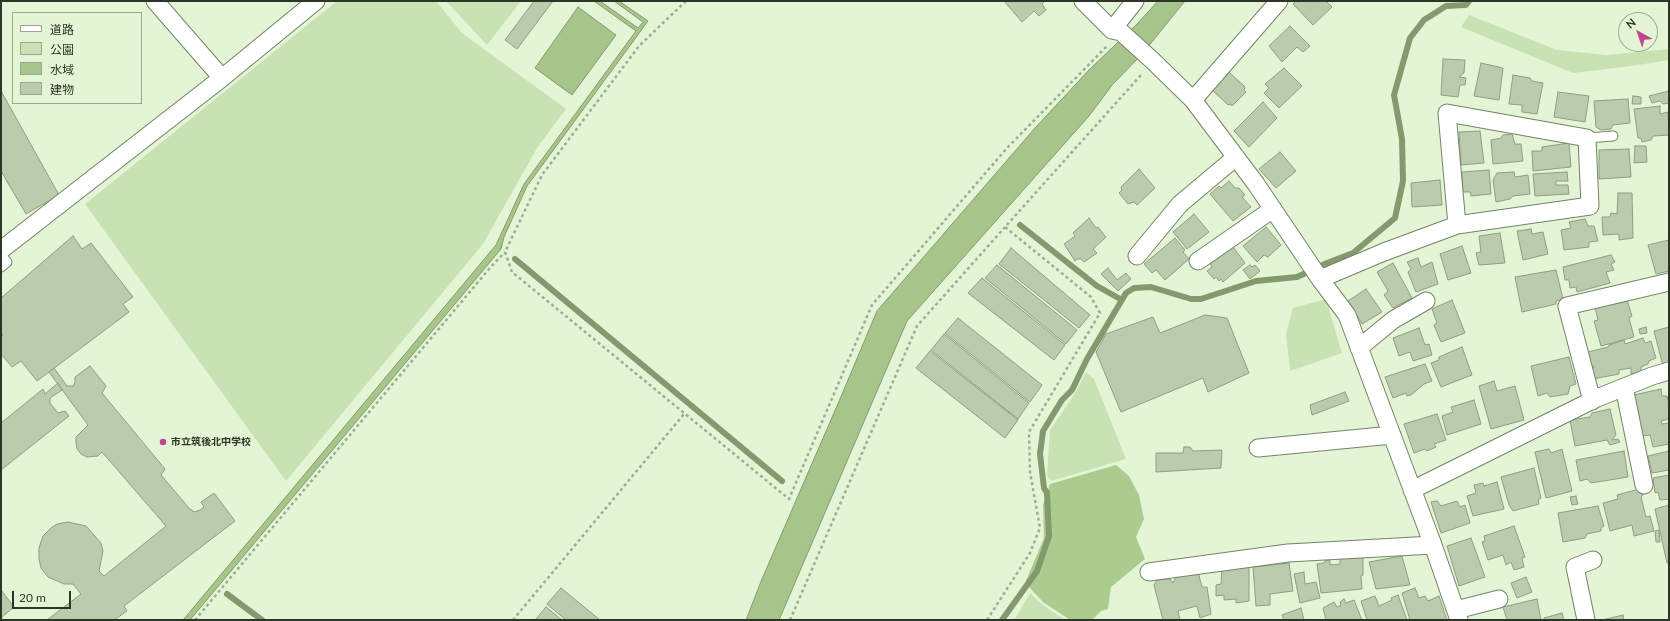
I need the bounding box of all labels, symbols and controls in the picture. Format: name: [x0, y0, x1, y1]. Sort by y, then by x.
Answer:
legend: [12, 12, 142, 104]
north arrow: [1618, 12, 1658, 52]
text: N: [1623, 15, 1638, 31]
text: 道路: [50, 22, 74, 37]
text: 公園: [50, 42, 74, 57]
text: 水域: [50, 62, 74, 77]
text: 建物: [50, 82, 74, 97]
place label: 市立筑後北中学校: [171, 436, 251, 448]
marker: 市立筑後北中学校: [158, 437, 168, 447]
scale bar: [14, 583, 73, 609]
text: 20 m: [19, 590, 46, 605]

